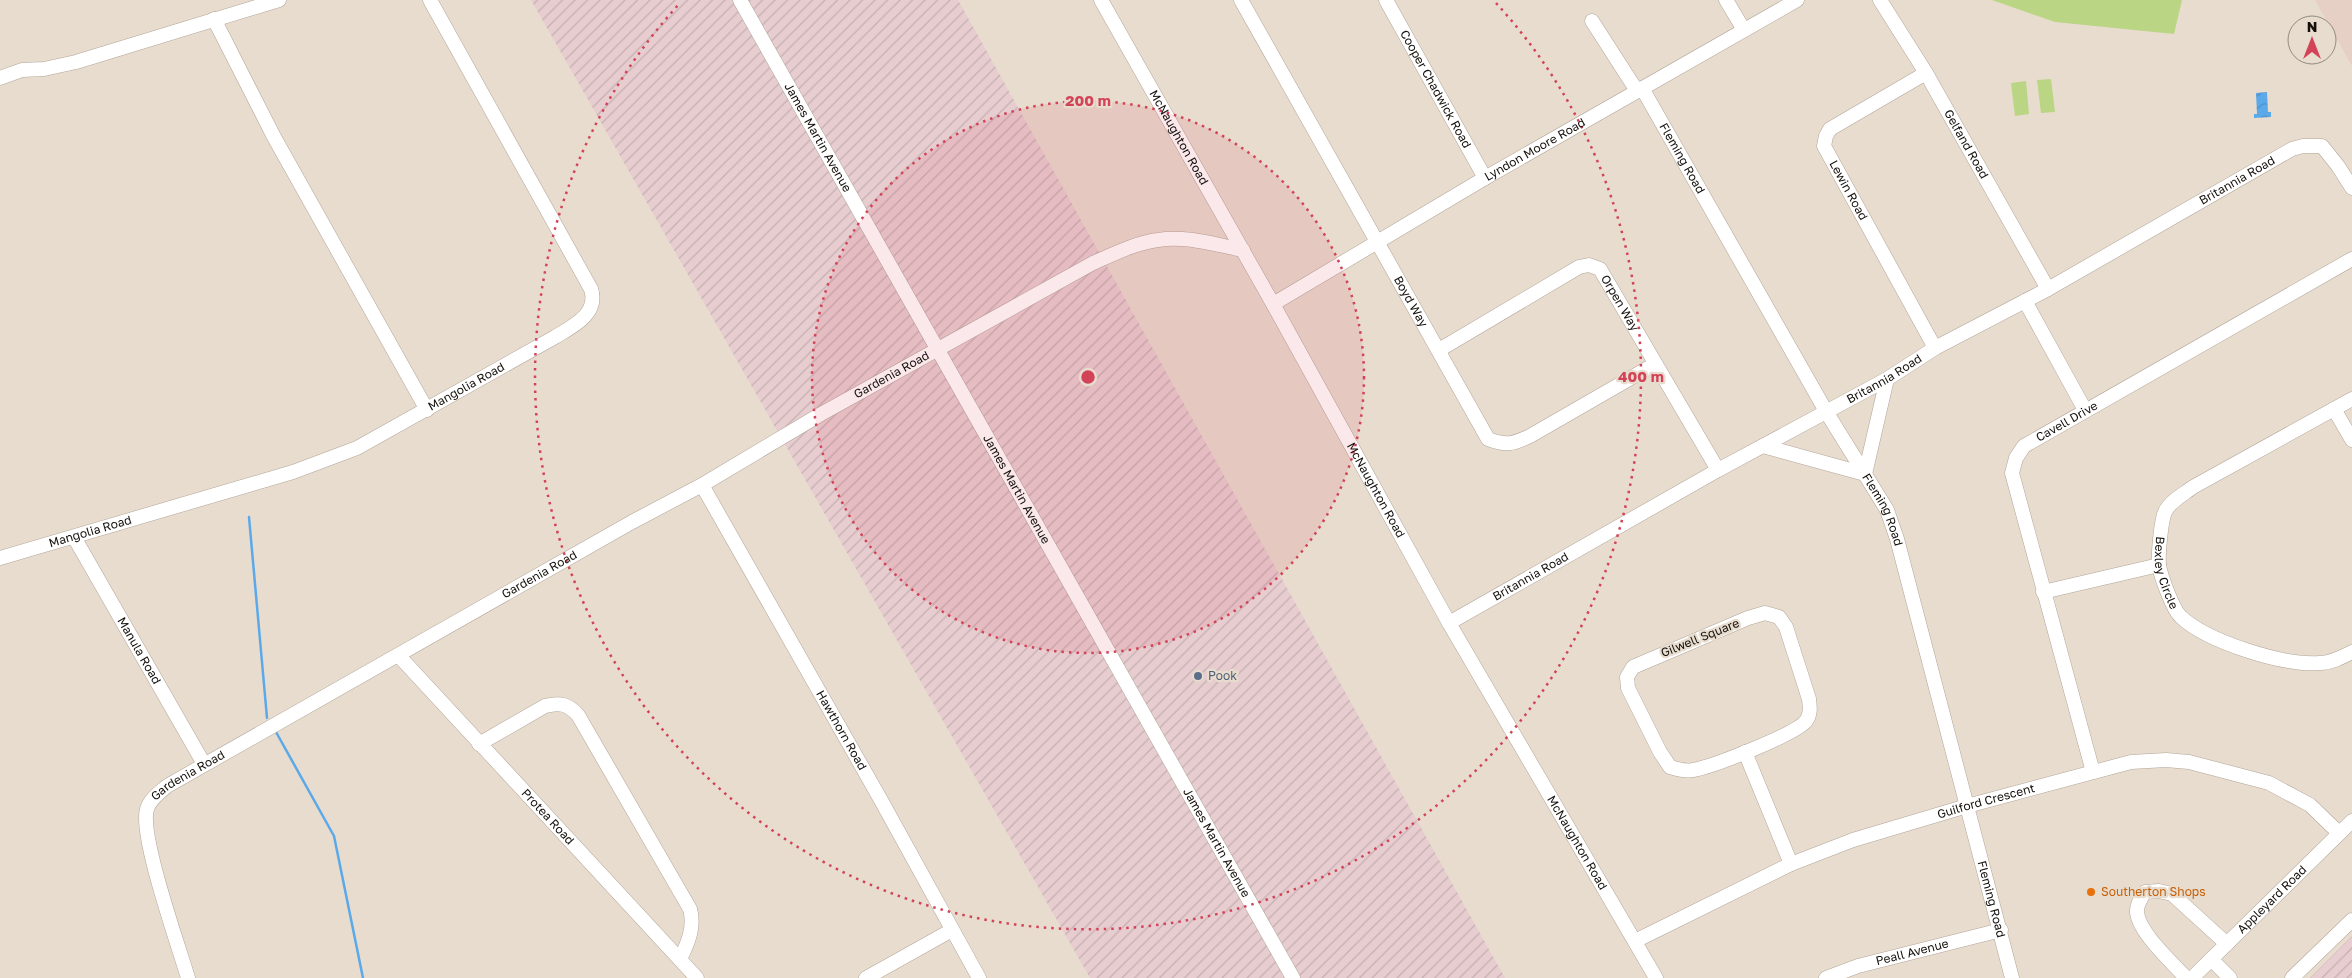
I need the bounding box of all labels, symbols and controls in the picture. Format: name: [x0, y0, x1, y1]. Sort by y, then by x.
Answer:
north arrow: [2287, 15, 2337, 65]
text: N: [2307, 18, 2317, 35]
street label: Cooper Chadwick Road: [1397, 27, 1475, 151]
street label: James Martin Avenue: [781, 80, 855, 195]
street label: McNaughton Road: [1146, 87, 1212, 187]
text: 200 m: [1065, 91, 1111, 109]
street label: Gelfand Road: [1941, 107, 1992, 181]
street label: Lyndon Moore Road: [1481, 114, 1588, 184]
street label: Fleming Road: [1656, 120, 1709, 196]
street label: Britannia Road: [2196, 152, 2277, 208]
street label: Lewin Road: [1826, 157, 1871, 223]
street label: Orpen Way: [1598, 272, 1643, 334]
street label: Boyd Way: [1391, 273, 1432, 330]
street label: Gardenia Road: [851, 347, 932, 401]
street label: Britannia Road: [1844, 351, 1924, 406]
street label: Mangolia Road: [425, 359, 507, 414]
text: 400 m: [1618, 367, 1664, 385]
centre of rings: [1079, 368, 1097, 386]
street label: Cavell Drive: [2033, 398, 2100, 445]
street label: James Martin Avenue: [980, 432, 1054, 546]
street label: McNaughton Road: [1344, 440, 1408, 540]
street label: Fleming Road: [1859, 471, 1906, 547]
street label: Mangolia Road: [47, 512, 133, 550]
street label: Bexley Circle: [2152, 536, 2182, 612]
street label: Gardenia Road: [499, 547, 579, 601]
street label: Britannia Road: [1490, 549, 1571, 604]
street label: Manula Road: [114, 614, 165, 687]
street label: Gilwell Square: [1658, 615, 1741, 660]
place label: Pook: [1208, 668, 1237, 683]
marker: Pook: [1192, 670, 1204, 682]
street label: Hawthorn Road: [813, 687, 870, 773]
street label: Gardenia Road: [147, 747, 227, 804]
street label: Guilford Crescent: [1935, 780, 2037, 821]
street label: Protea Road: [519, 785, 578, 847]
street label: James Martin Avenue: [1180, 785, 1254, 900]
street label: McNaughton Road: [1544, 793, 1611, 892]
street label: Fleming Road: [1975, 859, 2009, 939]
street label: Appleyard Road: [2234, 862, 2309, 936]
place label: Southerton Shops: [2101, 884, 2206, 899]
marker: Southerton Shops: [2085, 886, 2097, 898]
street label: Peall Avenue: [1874, 935, 1950, 968]

